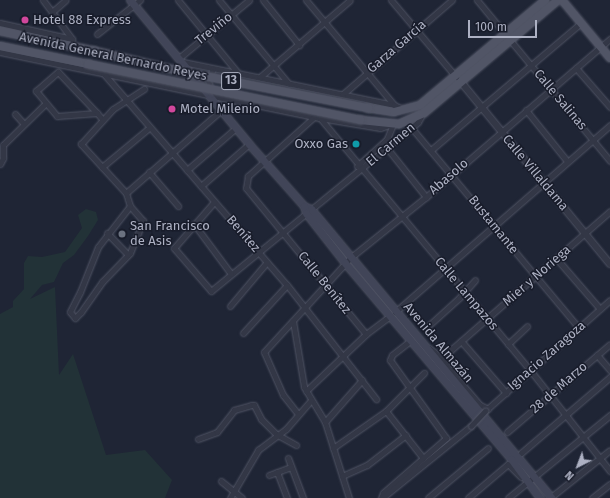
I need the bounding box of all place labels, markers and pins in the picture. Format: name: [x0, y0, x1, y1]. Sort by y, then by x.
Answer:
place label: Hotel 88 Express: [33, 12, 131, 28]
marker: Hotel 88 Express: [20, 15, 30, 25]
place label: Motel Milenio: [180, 101, 260, 117]
marker: Motel Milenio: [167, 104, 177, 114]
place label: Oxxo Gas: [294, 136, 348, 152]
marker: Oxxo Gas: [351, 139, 361, 149]
place label: San Francisco de Asis: [130, 219, 210, 250]
marker: San Francisco de Asis: [117, 229, 127, 239]

